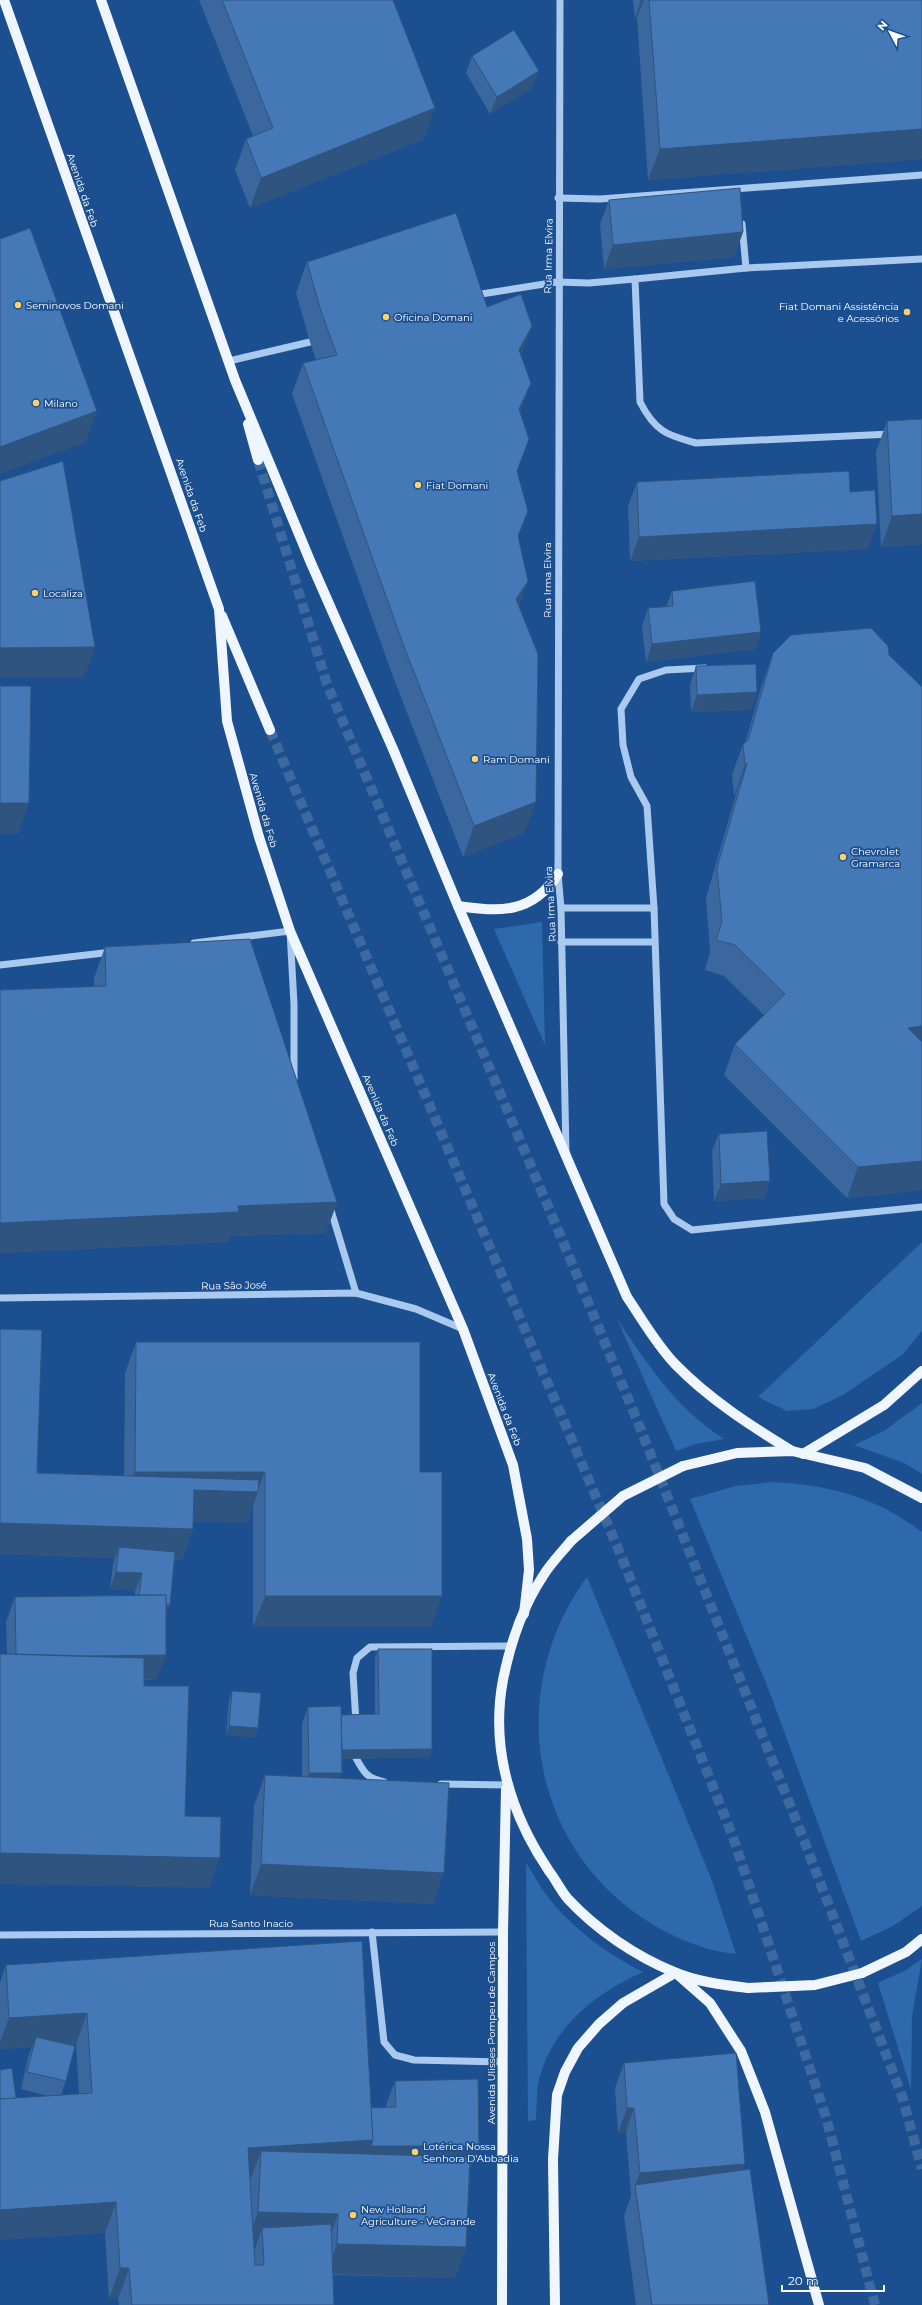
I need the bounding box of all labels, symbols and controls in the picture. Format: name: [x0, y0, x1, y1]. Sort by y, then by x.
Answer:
north arrow: [870, 12, 910, 52]
text: N: [874, 17, 891, 33]
street label: Avenida da Feb: [64, 152, 101, 229]
street label: Rua Irma Elvira: [541, 218, 556, 294]
place label: Seminovos Domani: [26, 299, 124, 312]
marker: Seminovos Domani: [13, 300, 23, 310]
place label: Fiat Domani Assistência e Acessórios: [779, 300, 899, 325]
marker: Fiat Domani Assistência e Acessórios: [902, 307, 912, 317]
place label: Oficina Domani: [394, 311, 473, 324]
marker: Oficina Domani: [381, 312, 391, 322]
place label: Milano: [44, 397, 78, 410]
marker: Milano: [31, 398, 41, 408]
street label: Avenida da Feb: [173, 457, 210, 534]
place label: Fiat Domani: [426, 479, 488, 492]
marker: Fiat Domani: [413, 480, 423, 490]
street label: Rua Irma Elvira: [541, 542, 554, 618]
place label: Localiza: [43, 587, 83, 600]
marker: Localiza: [30, 588, 40, 598]
place label: Ram Domani: [483, 753, 550, 766]
marker: Ram Domani: [470, 754, 480, 764]
street label: Avenida da Feb: [247, 771, 280, 849]
place label: Chevrolet Gramarca: [851, 845, 900, 870]
marker: Chevrolet Gramarca: [838, 852, 848, 862]
street label: Rua Irma Elvira: [542, 866, 559, 942]
street label: Avenida da Feb: [359, 1072, 402, 1148]
street label: Rua São José: [201, 1278, 267, 1293]
street label: Avenida da Feb: [485, 1371, 525, 1448]
street label: Rua Santo Inacio: [209, 1917, 293, 1930]
street label: Avenida Ulisses Pompeu de Campos: [485, 1942, 498, 2124]
place label: Lotérica Nossa Senhora D'Abbadia: [423, 2140, 519, 2165]
marker: Lotérica Nossa Senhora D'Abbadia: [410, 2147, 420, 2157]
place label: New Holland Agriculture - VeGrande: [361, 2203, 476, 2228]
marker: New Holland Agriculture - VeGrande: [348, 2210, 358, 2220]
scale bar: [782, 2267, 884, 2293]
text: 20 m: [788, 2273, 819, 2288]

